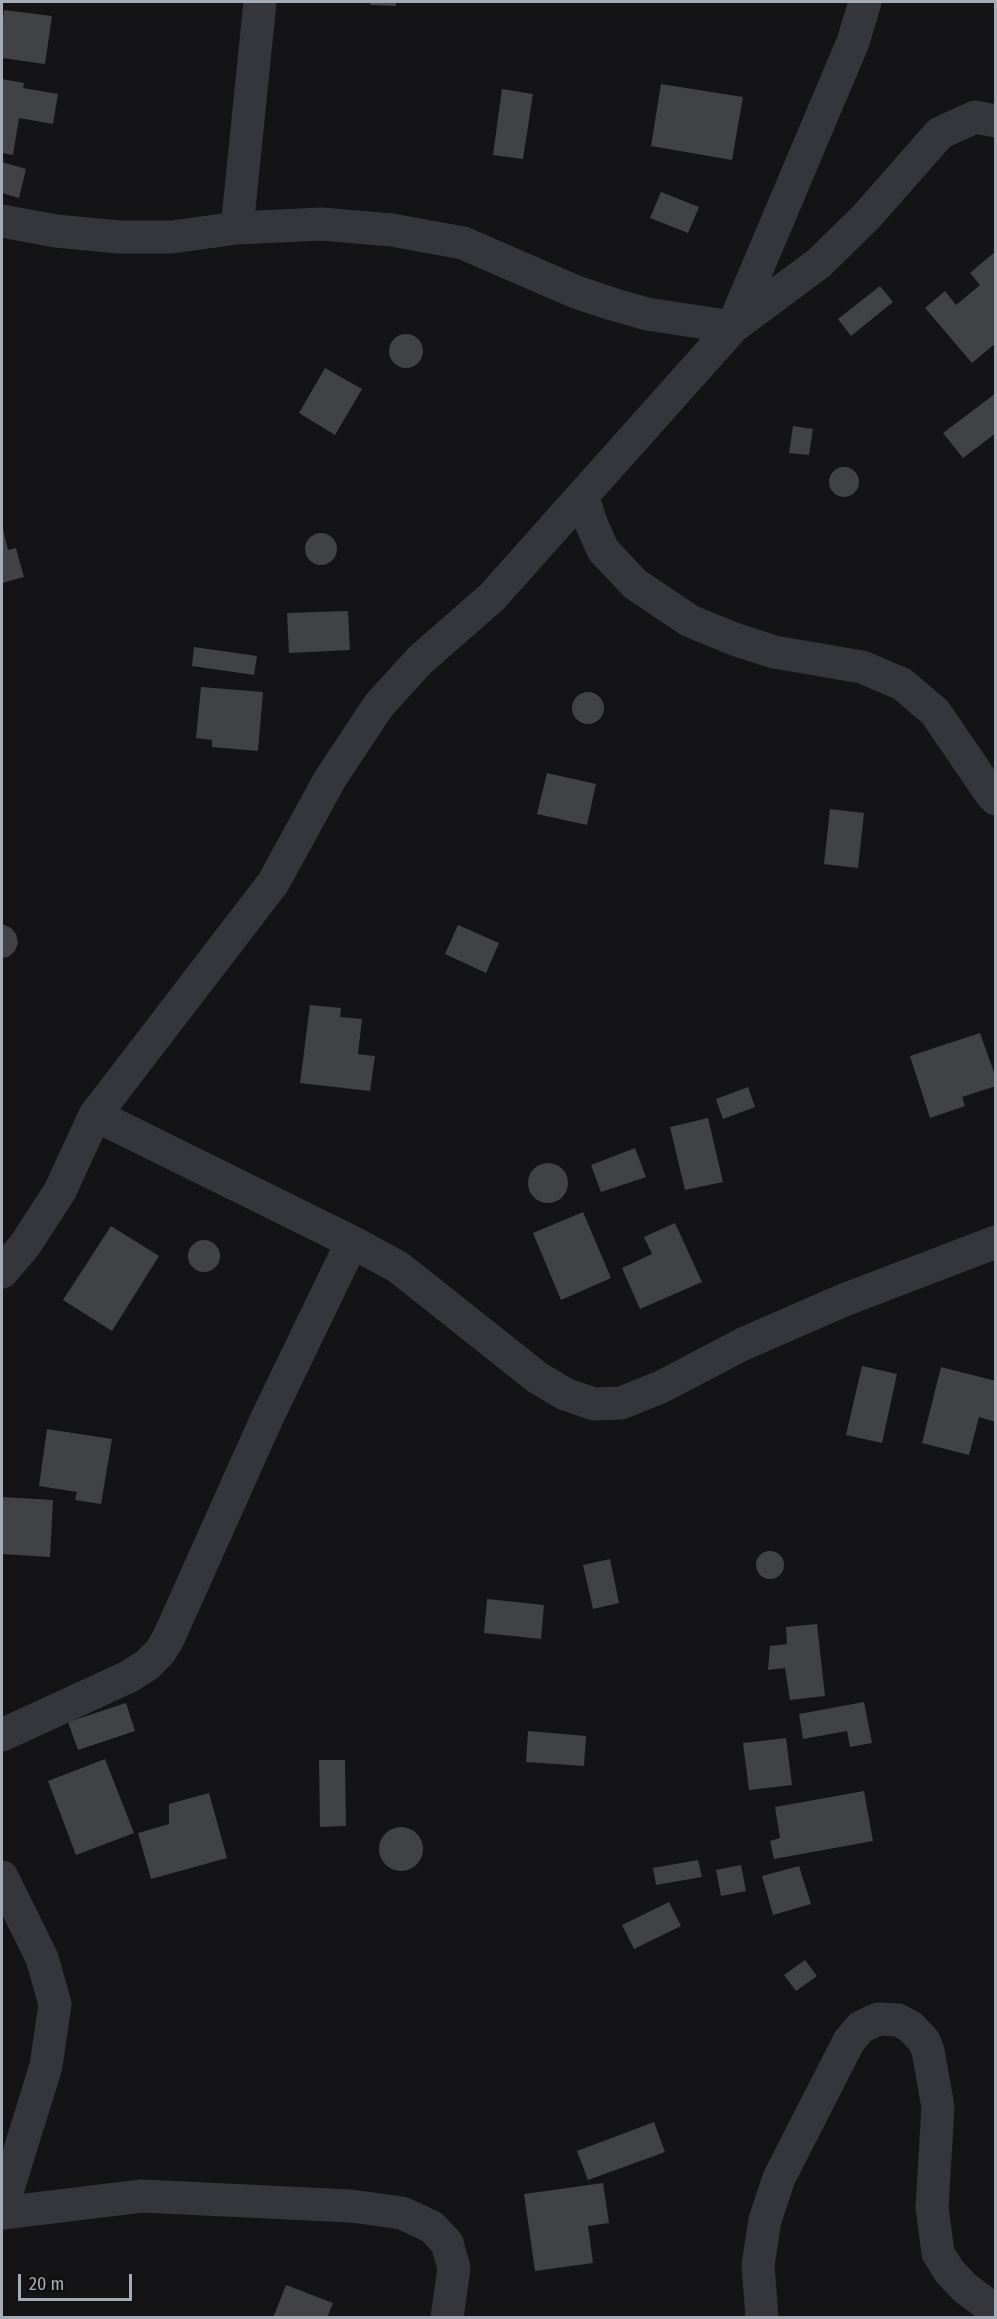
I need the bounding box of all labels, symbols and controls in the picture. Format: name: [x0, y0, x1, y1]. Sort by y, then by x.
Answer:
scale bar: [21, 2262, 135, 2300]
text: 20 m: [29, 2273, 64, 2295]

